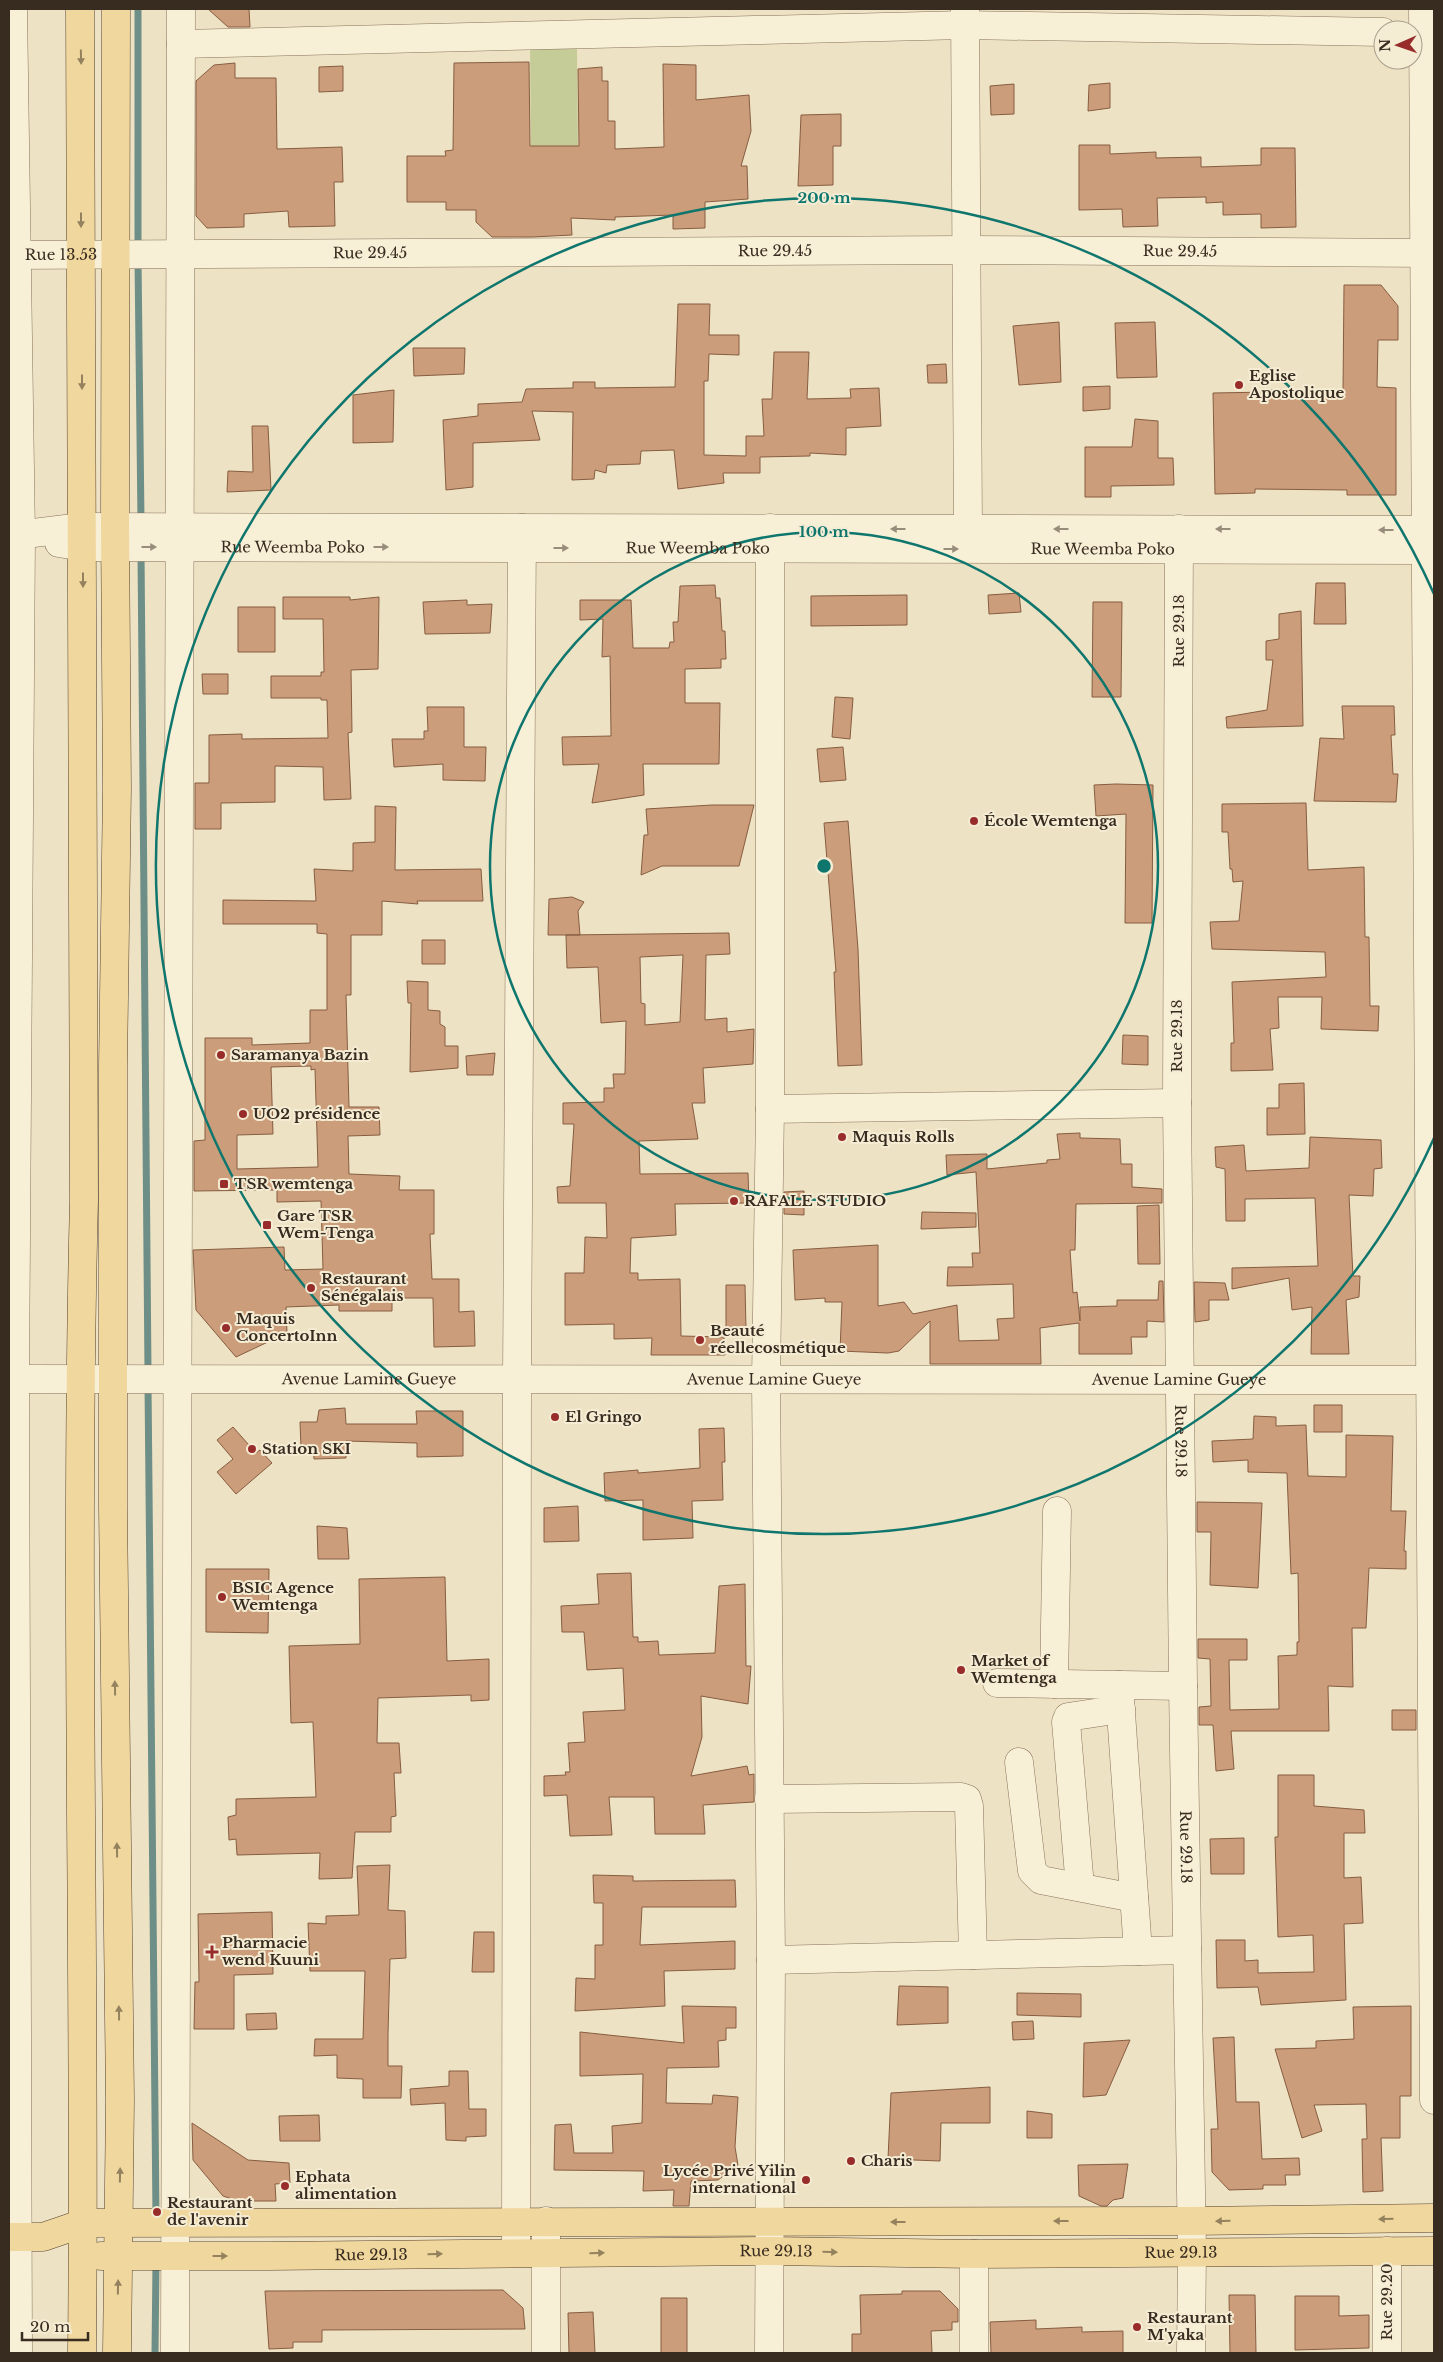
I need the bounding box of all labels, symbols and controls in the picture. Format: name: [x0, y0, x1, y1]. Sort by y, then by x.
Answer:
north arrow: [1373, 20, 1423, 70]
text: N: [1376, 39, 1394, 52]
one-way arrow: [77, 50, 85, 66]
text: 200 m: [798, 188, 851, 207]
one-way arrow: [77, 212, 85, 228]
street label: Rue 29.45: [738, 241, 812, 260]
street label: Rue 29.45: [1143, 241, 1217, 261]
street label: Rue 29.45: [333, 243, 407, 262]
street label: Rue 13.53: [25, 245, 97, 264]
place label: Eglise Apostolique: [1248, 366, 1345, 402]
one-way arrow: [78, 375, 86, 391]
marker: Eglise Apostolique: [1233, 379, 1245, 391]
text: 100 m: [799, 522, 849, 541]
one-way arrow: [890, 525, 906, 533]
one-way arrow: [1052, 525, 1068, 533]
one-way arrow: [1215, 525, 1231, 533]
one-way arrow: [1377, 526, 1393, 534]
street label: Rue Weemba Poko: [220, 537, 365, 557]
street label: Rue Weemba Poko: [625, 538, 770, 558]
street label: Rue Weemba Poko: [1030, 539, 1175, 558]
one-way arrow: [141, 543, 157, 551]
one-way arrow: [374, 543, 390, 551]
one-way arrow: [554, 544, 570, 552]
one-way arrow: [944, 545, 960, 553]
one-way arrow: [79, 572, 87, 588]
street label: Rue 29.18: [1169, 594, 1188, 668]
place label: École Wemtenga: [984, 811, 1117, 830]
marker: École Wemtenga: [968, 815, 980, 827]
centre of rings: [815, 857, 833, 875]
street label: Rue 29.18: [1167, 999, 1186, 1073]
place label: Saramanya Bazin: [231, 1045, 369, 1064]
marker: Saramanya Bazin: [215, 1049, 227, 1061]
place label: UO2 présidence: [253, 1104, 381, 1123]
marker: UO2 présidence: [237, 1108, 249, 1120]
place label: Maquis Rolls: [852, 1127, 955, 1146]
marker: Maquis Rolls: [836, 1131, 848, 1143]
place label: TSR wemtenga: [234, 1174, 354, 1193]
marker: TSR wemtenga: [218, 1178, 230, 1190]
place label: RAFALE STUDIO: [744, 1191, 886, 1210]
marker: RAFALE STUDIO: [728, 1195, 740, 1207]
place label: Gare TSR Wem-Tenga: [276, 1206, 375, 1242]
marker: Gare TSR Wem-Tenga: [261, 1219, 273, 1231]
place label: Restaurant Sénégalais: [321, 1269, 407, 1305]
marker: Restaurant Sénégalais: [305, 1282, 317, 1294]
place label: Maquis ConcertoInn: [236, 1309, 337, 1345]
place label: Beauté réellecosmétique: [710, 1321, 846, 1357]
marker: Maquis ConcertoInn: [220, 1322, 232, 1334]
marker: Beauté réellecosmétique: [694, 1334, 706, 1346]
street label: Avenue Lamine Gueye: [281, 1369, 456, 1388]
street label: Avenue Lamine Gueye: [686, 1369, 861, 1389]
street label: Avenue Lamine Gueye: [1091, 1370, 1266, 1389]
street label: Rue 29.18: [1171, 1404, 1191, 1478]
place label: El Gringo: [565, 1407, 642, 1426]
marker: El Gringo: [549, 1411, 561, 1423]
place label: Station SKI: [262, 1439, 351, 1458]
marker: Station SKI: [246, 1443, 258, 1455]
place label: BSIC Agence Wemtenga: [231, 1578, 334, 1614]
marker: BSIC Agence Wemtenga: [216, 1591, 228, 1603]
place label: Market of Wemtenga: [970, 1651, 1057, 1687]
marker: Market of Wemtenga: [955, 1664, 967, 1676]
one-way arrow: [111, 1679, 119, 1695]
street label: Rue 29.18: [1176, 1810, 1196, 1884]
one-way arrow: [113, 1842, 121, 1858]
place label: Pharmacie wend Kuuni: [222, 1933, 320, 1969]
marker: Pharmacie wend Kuuni: [206, 1946, 218, 1958]
one-way arrow: [115, 2004, 123, 2020]
place label: Charis: [861, 2151, 913, 2170]
marker: Charis: [845, 2155, 857, 2167]
place label: Lycée Privé Yilin international: [663, 2161, 797, 2197]
one-way arrow: [116, 2167, 124, 2183]
place label: Ephata alimentation: [295, 2167, 397, 2203]
marker: Lycée Privé Yilin international: [800, 2174, 812, 2186]
marker: Ephata alimentation: [279, 2180, 291, 2192]
place label: Restaurant de l'avenir: [167, 2193, 253, 2229]
marker: Restaurant de l'avenir: [151, 2206, 163, 2218]
one-way arrow: [1377, 2215, 1393, 2223]
one-way arrow: [1052, 2217, 1068, 2225]
one-way arrow: [1215, 2217, 1231, 2225]
one-way arrow: [890, 2218, 906, 2226]
street label: Rue 29.13: [739, 2241, 813, 2261]
street label: Rue 29.13: [1144, 2242, 1218, 2262]
street label: Rue 29.13: [334, 2245, 408, 2264]
one-way arrow: [822, 2248, 838, 2256]
one-way arrow: [590, 2249, 606, 2257]
one-way arrow: [427, 2250, 443, 2258]
one-way arrow: [212, 2252, 228, 2260]
street label: Rue 29.20: [1377, 2263, 1396, 2341]
one-way arrow: [114, 2279, 122, 2295]
place label: Restaurant M'yaka: [1147, 2308, 1233, 2344]
scale bar: [22, 2310, 89, 2342]
text: 20 m: [30, 2317, 70, 2336]
marker: Restaurant M'yaka: [1131, 2321, 1143, 2333]

